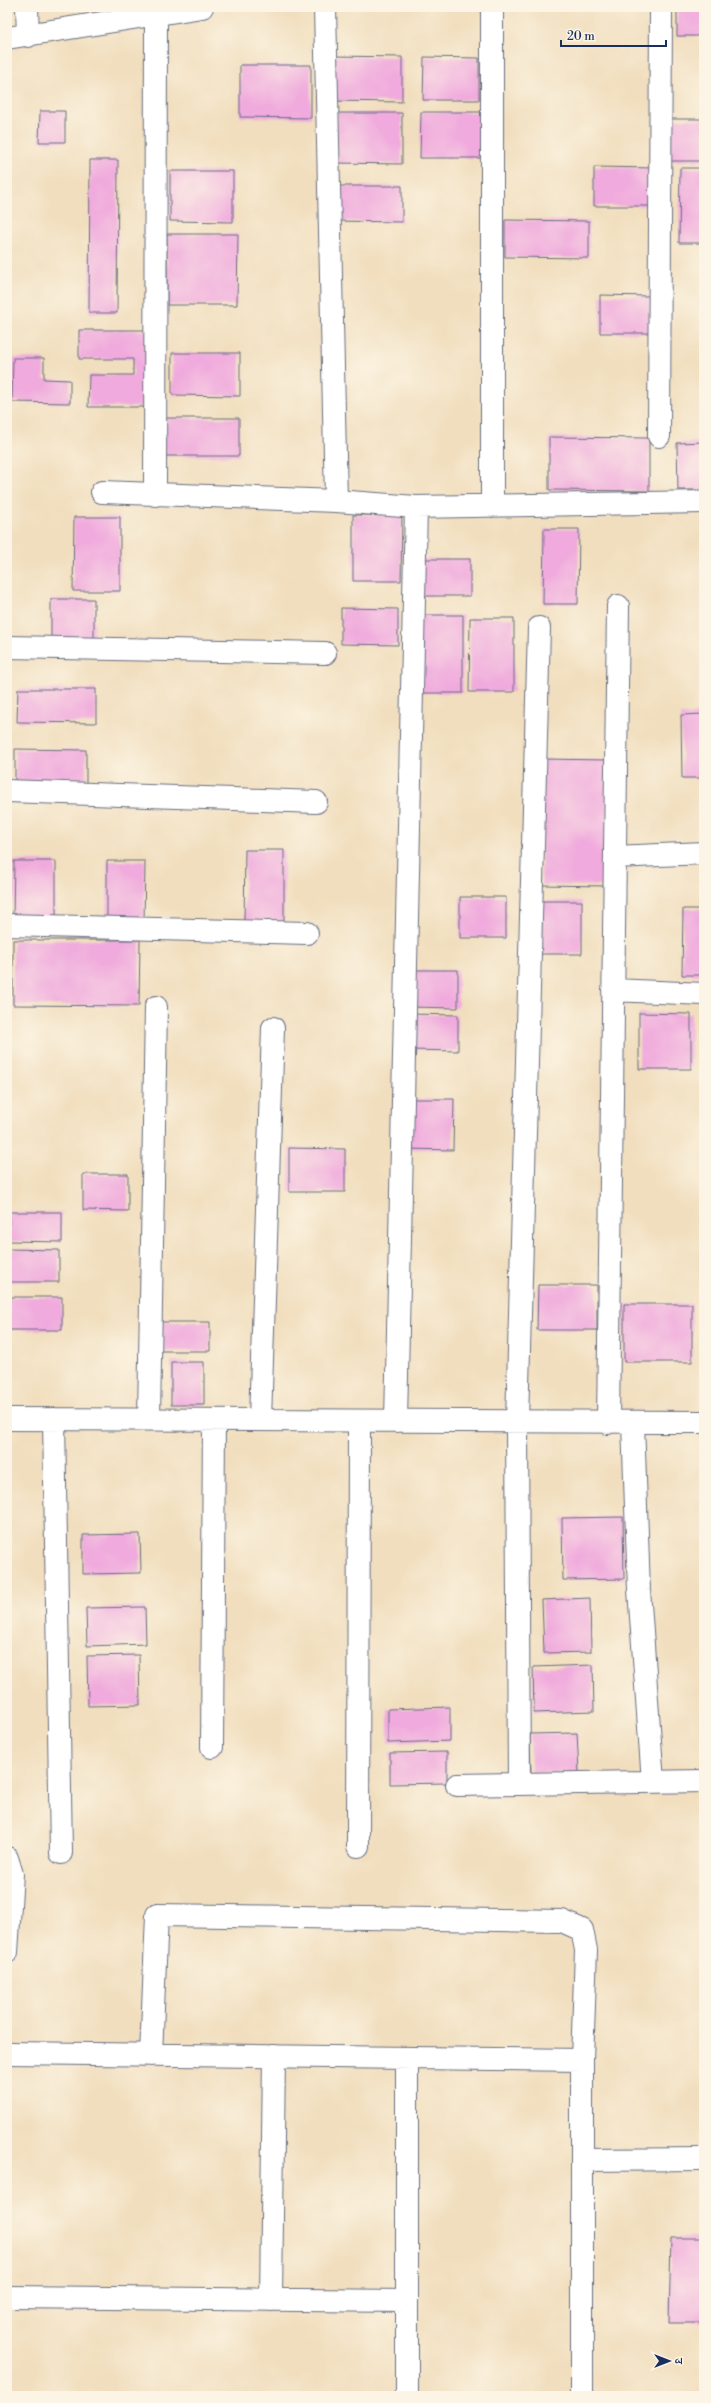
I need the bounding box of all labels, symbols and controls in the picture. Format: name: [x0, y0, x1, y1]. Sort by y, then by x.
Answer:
scale bar: [561, 22, 666, 48]
text: 20 m: [567, 29, 595, 44]
north arrow: [649, 2341, 689, 2381]
text: उ: [671, 2357, 685, 2365]

